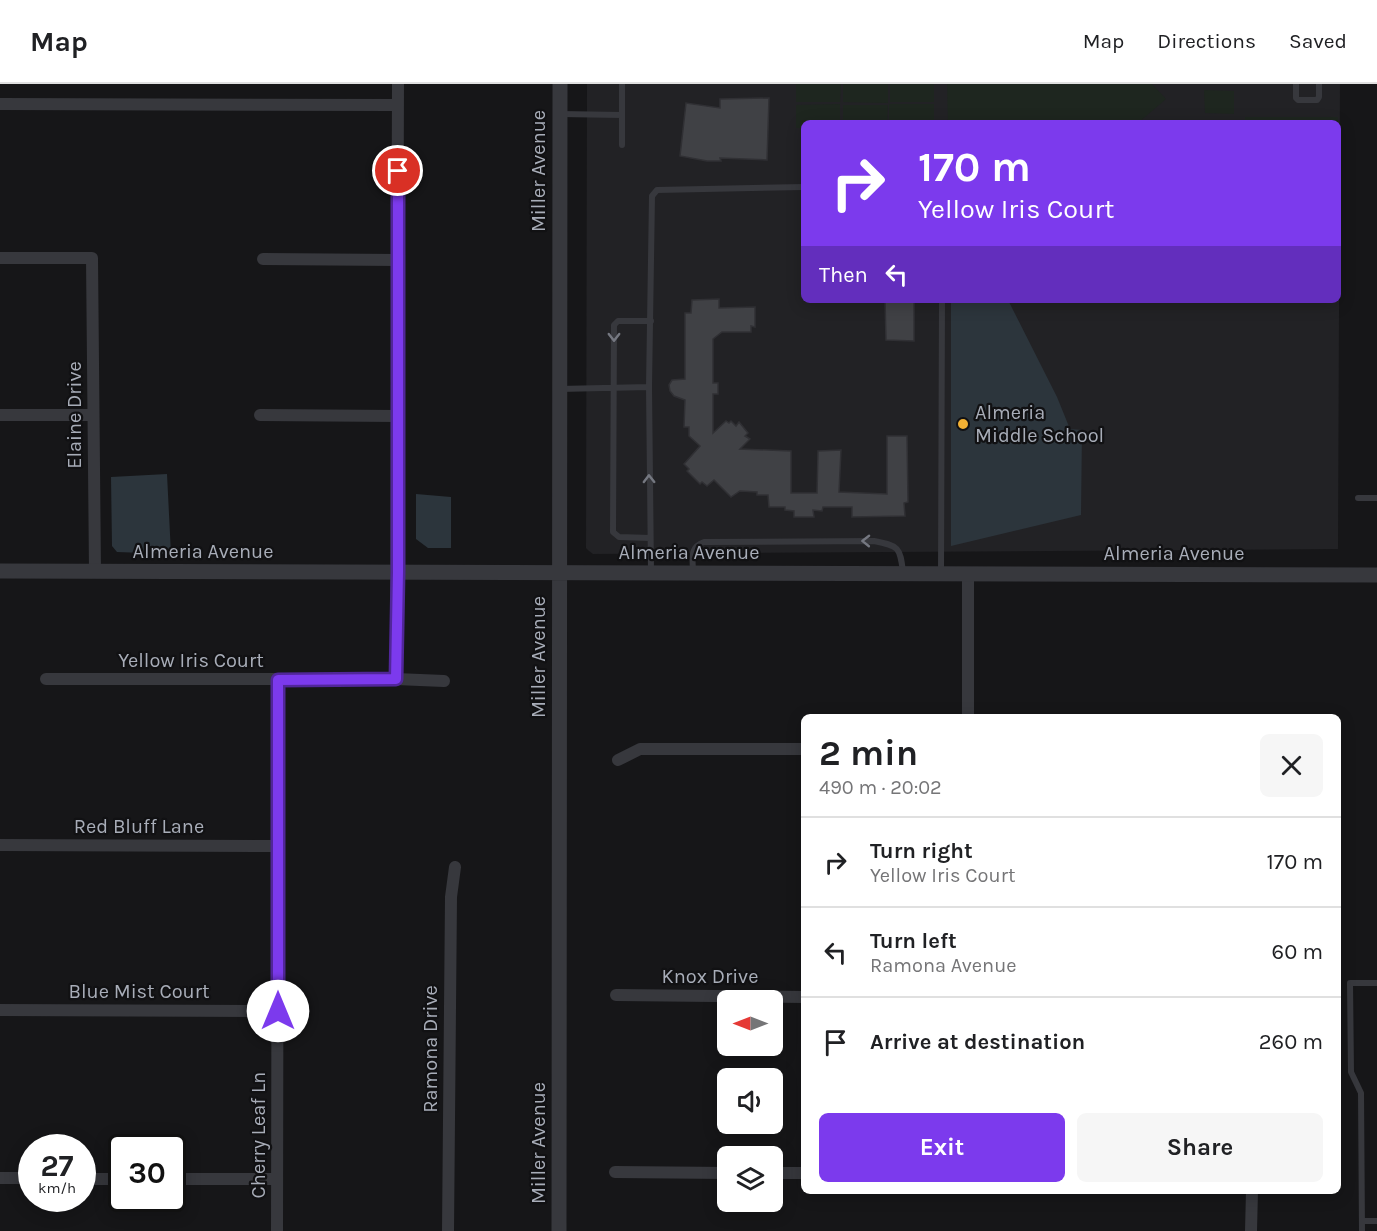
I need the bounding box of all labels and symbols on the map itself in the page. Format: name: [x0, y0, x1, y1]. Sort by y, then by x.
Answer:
street label: Miller Avenue: [527, 110, 550, 232]
pin: [372, 145, 423, 196]
one-way arrow: [608, 332, 620, 341]
street label: Elaine Drive: [63, 361, 86, 469]
place label: Almeria Middle School: [975, 401, 1104, 447]
marker: Almeria Middle School: [956, 417, 970, 431]
one-way arrow: [643, 475, 655, 484]
one-way arrow: [861, 535, 870, 547]
street label: Almeria Avenue: [133, 540, 273, 563]
street label: Almeria Avenue: [619, 541, 759, 564]
street label: Almeria Avenue: [1104, 542, 1244, 565]
street label: Miller Avenue: [527, 596, 550, 718]
street label: Yellow Iris Court: [118, 649, 264, 672]
street label: Red Bluff Lane: [74, 815, 204, 838]
street label: Knox Drive: [662, 965, 758, 988]
position arrow: [246, 979, 310, 1043]
street label: Blue Mist Court: [69, 980, 210, 1003]
street label: Ramona Drive: [419, 985, 442, 1113]
north arrow: [717, 990, 783, 1056]
street label: Cherry Leaf Ln: [247, 1072, 270, 1198]
street label: Miller Avenue: [527, 1082, 550, 1204]
speed limit sign: 30: [108, 1134, 186, 1212]

